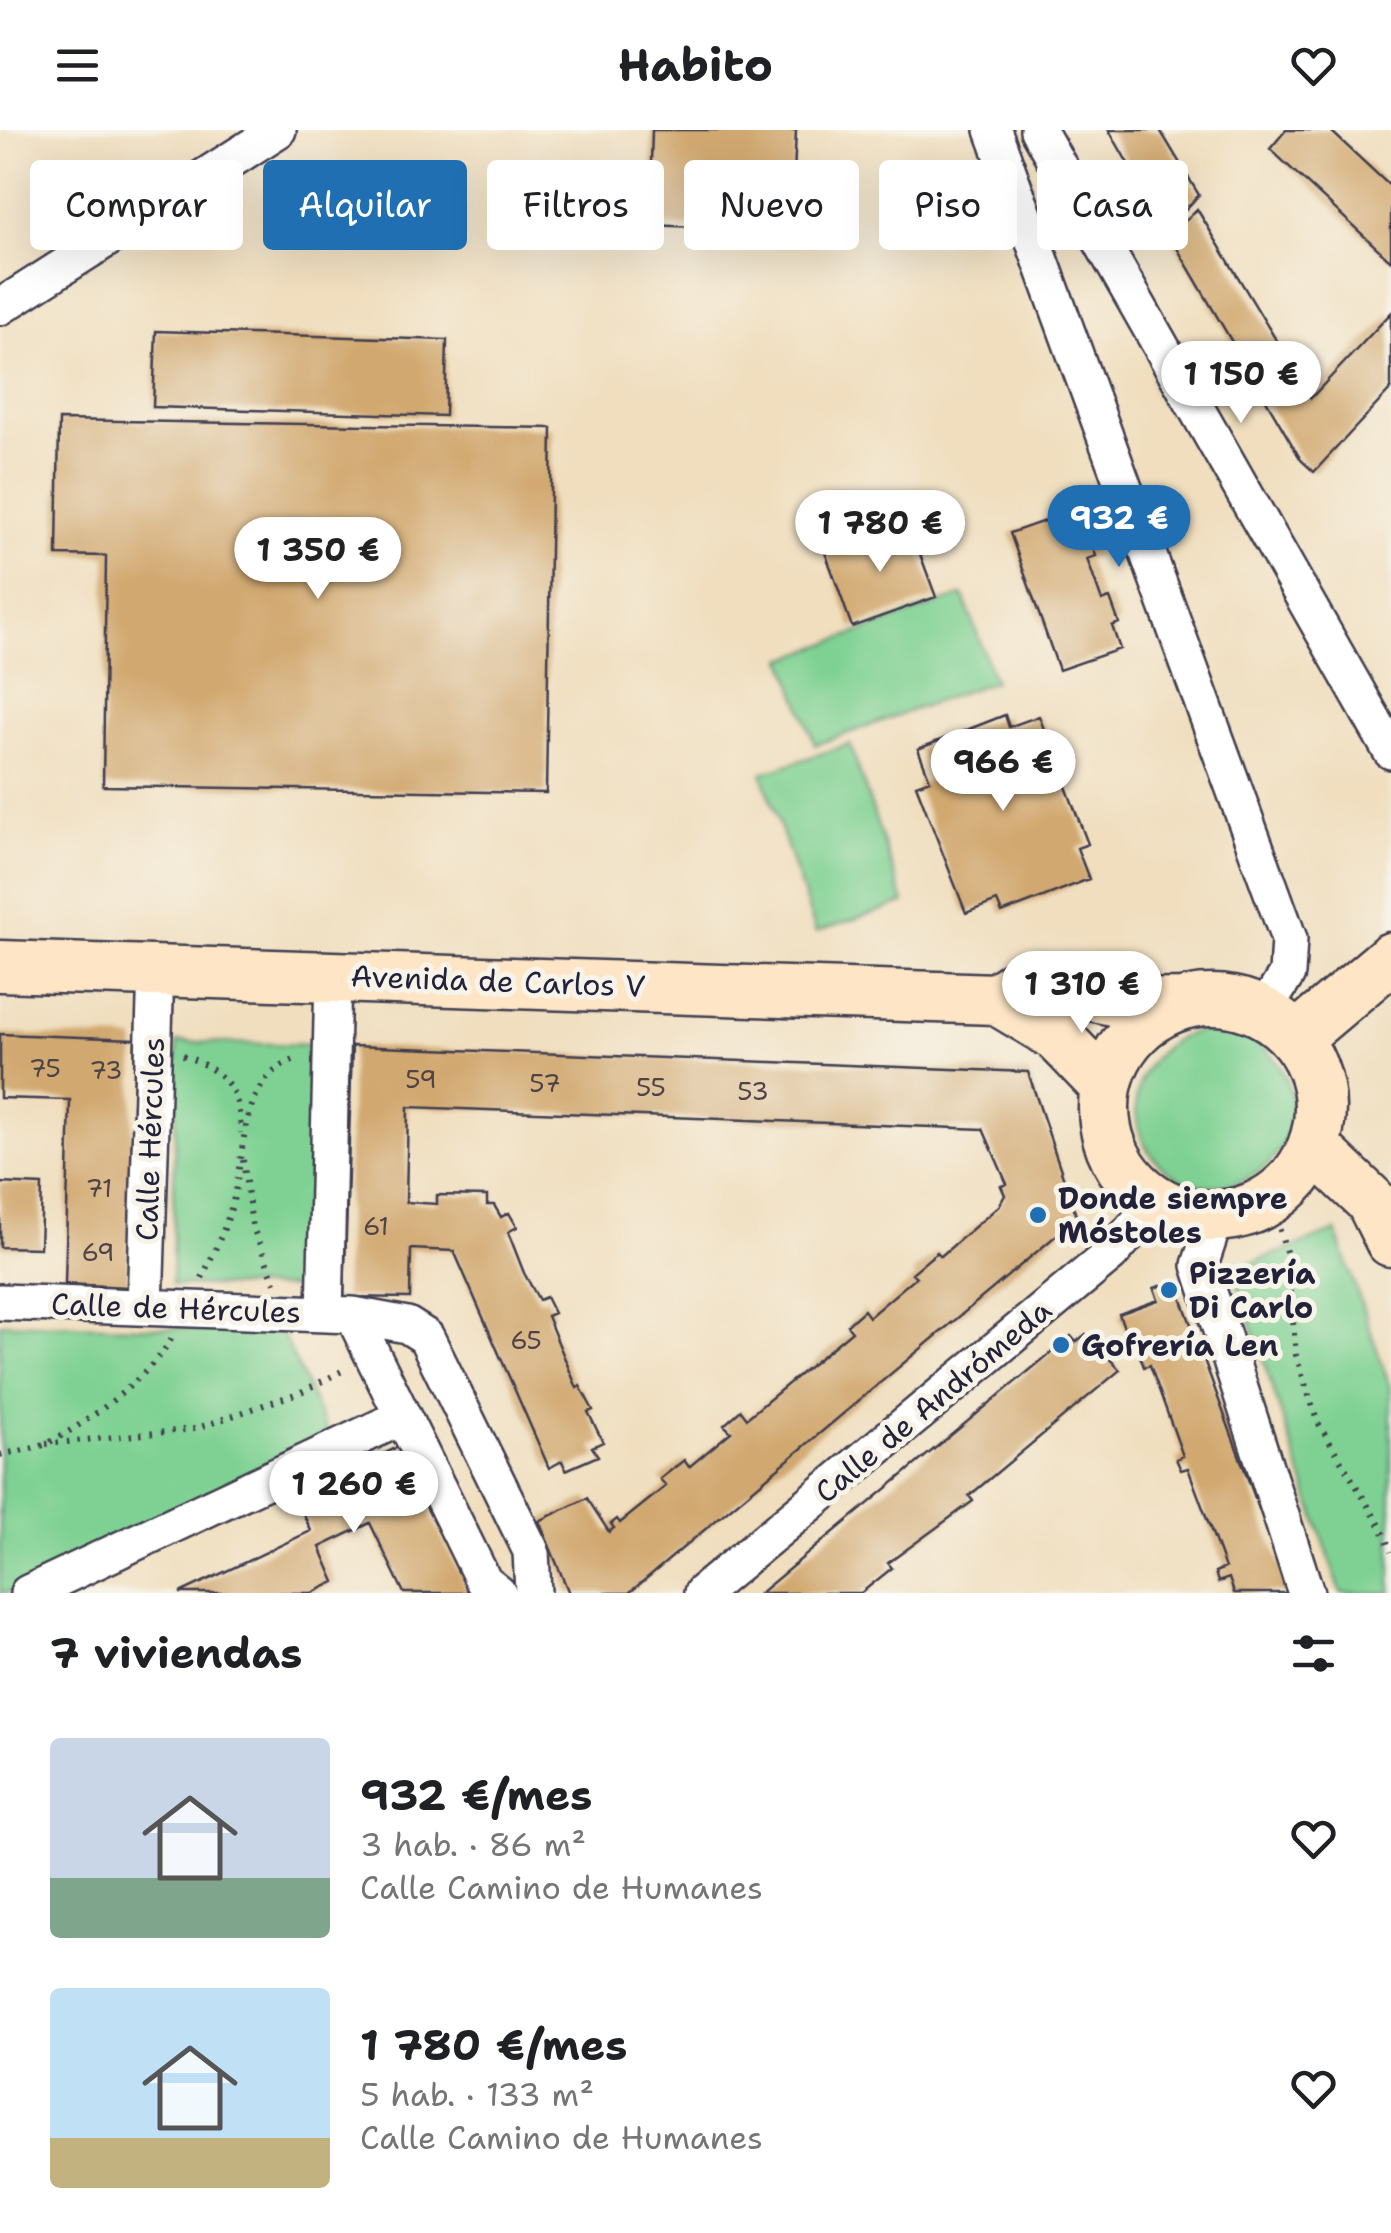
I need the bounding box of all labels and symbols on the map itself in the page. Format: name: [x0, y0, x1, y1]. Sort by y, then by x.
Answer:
pin: 1 150 €: [1149, 341, 1333, 426]
pin: 932 €: [1049, 485, 1189, 570]
pin: 1 780 €: [788, 490, 972, 575]
pin: 1 350 €: [226, 517, 410, 602]
pin: 966 €: [933, 729, 1073, 814]
pin: 1 310 €: [990, 951, 1174, 1036]
street label: Avenida de Carlos V: [350, 955, 646, 1007]
street label: Calle Hércules: [126, 1036, 174, 1242]
house number: 75: [29, 1051, 61, 1085]
house number: 73: [89, 1053, 123, 1087]
house number: 59: [405, 1062, 437, 1096]
house number: 57: [529, 1066, 561, 1100]
house number: 55: [636, 1070, 666, 1104]
house number: 53: [737, 1074, 769, 1108]
house number: 71: [86, 1171, 112, 1205]
place label: Donde siempre Móstoles: [1058, 1178, 1288, 1253]
marker: Donde siempre Móstoles: [1027, 1204, 1049, 1226]
house number: 61: [363, 1209, 389, 1243]
house number: 69: [81, 1235, 115, 1269]
place label: Pizzería Di Carlo: [1189, 1253, 1316, 1328]
marker: Pizzería Di Carlo: [1158, 1279, 1180, 1301]
street label: Calle de Hércules: [50, 1283, 302, 1333]
street label: Calle de Andrómeda: [806, 1290, 1060, 1512]
house number: 65: [510, 1323, 542, 1357]
place label: Gofrería Len: [1081, 1325, 1278, 1366]
marker: Gofrería Len: [1050, 1334, 1072, 1356]
pin: 1 260 €: [262, 1451, 446, 1536]

